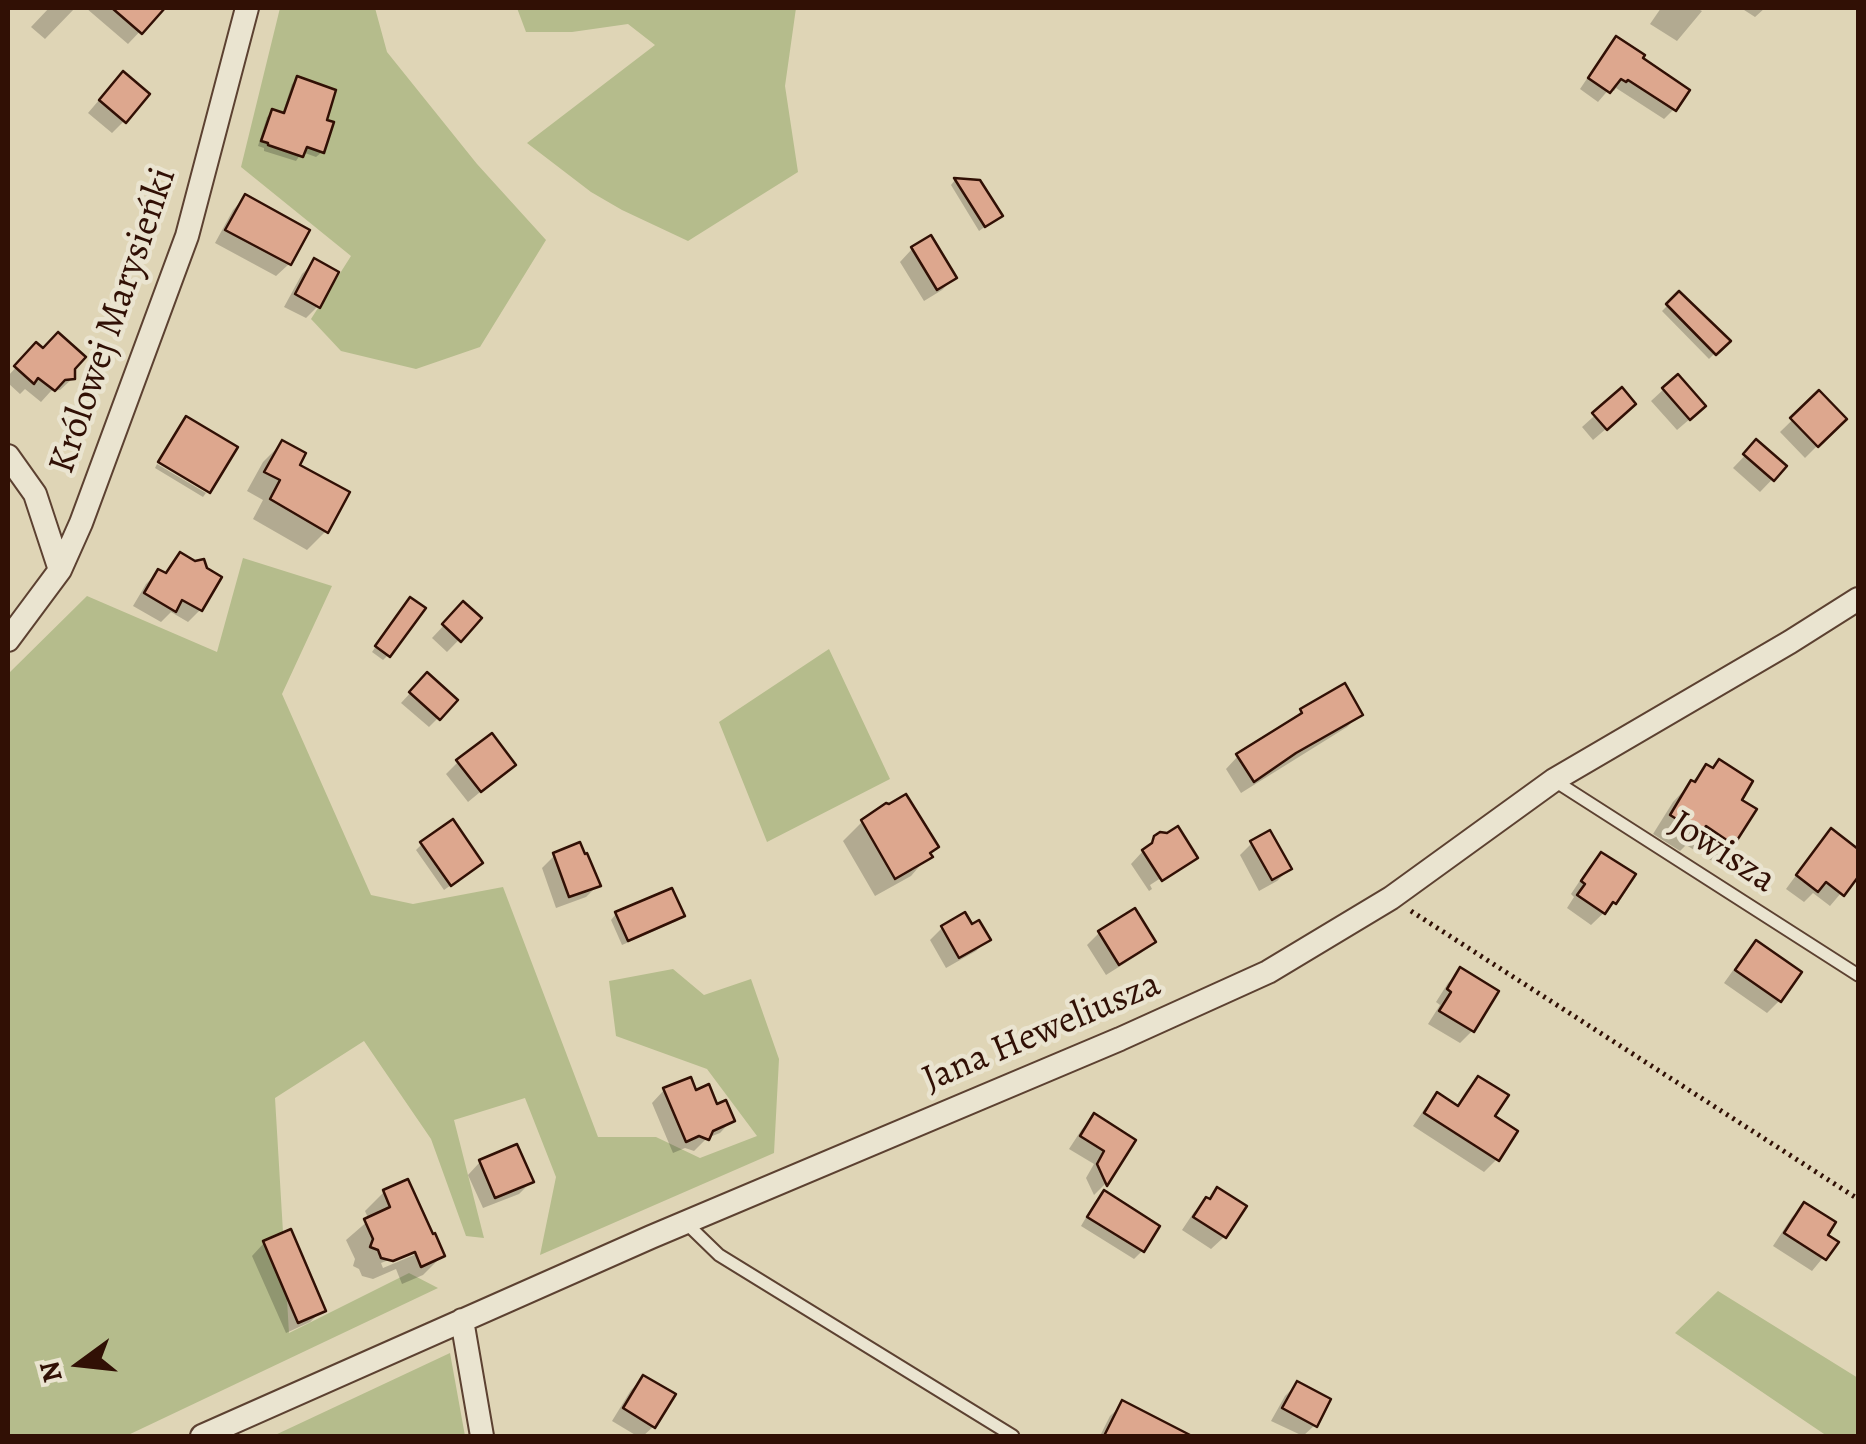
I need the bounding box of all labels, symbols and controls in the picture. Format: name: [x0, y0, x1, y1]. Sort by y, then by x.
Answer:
street label: Królowej Marysieńki: [40, 162, 188, 480]
street label: Jowisza: [1660, 802, 1784, 904]
street label: Jana Heweliusza: [916, 962, 1168, 1104]
north arrow: [30, 1314, 130, 1414]
text: N: [30, 1357, 72, 1387]

